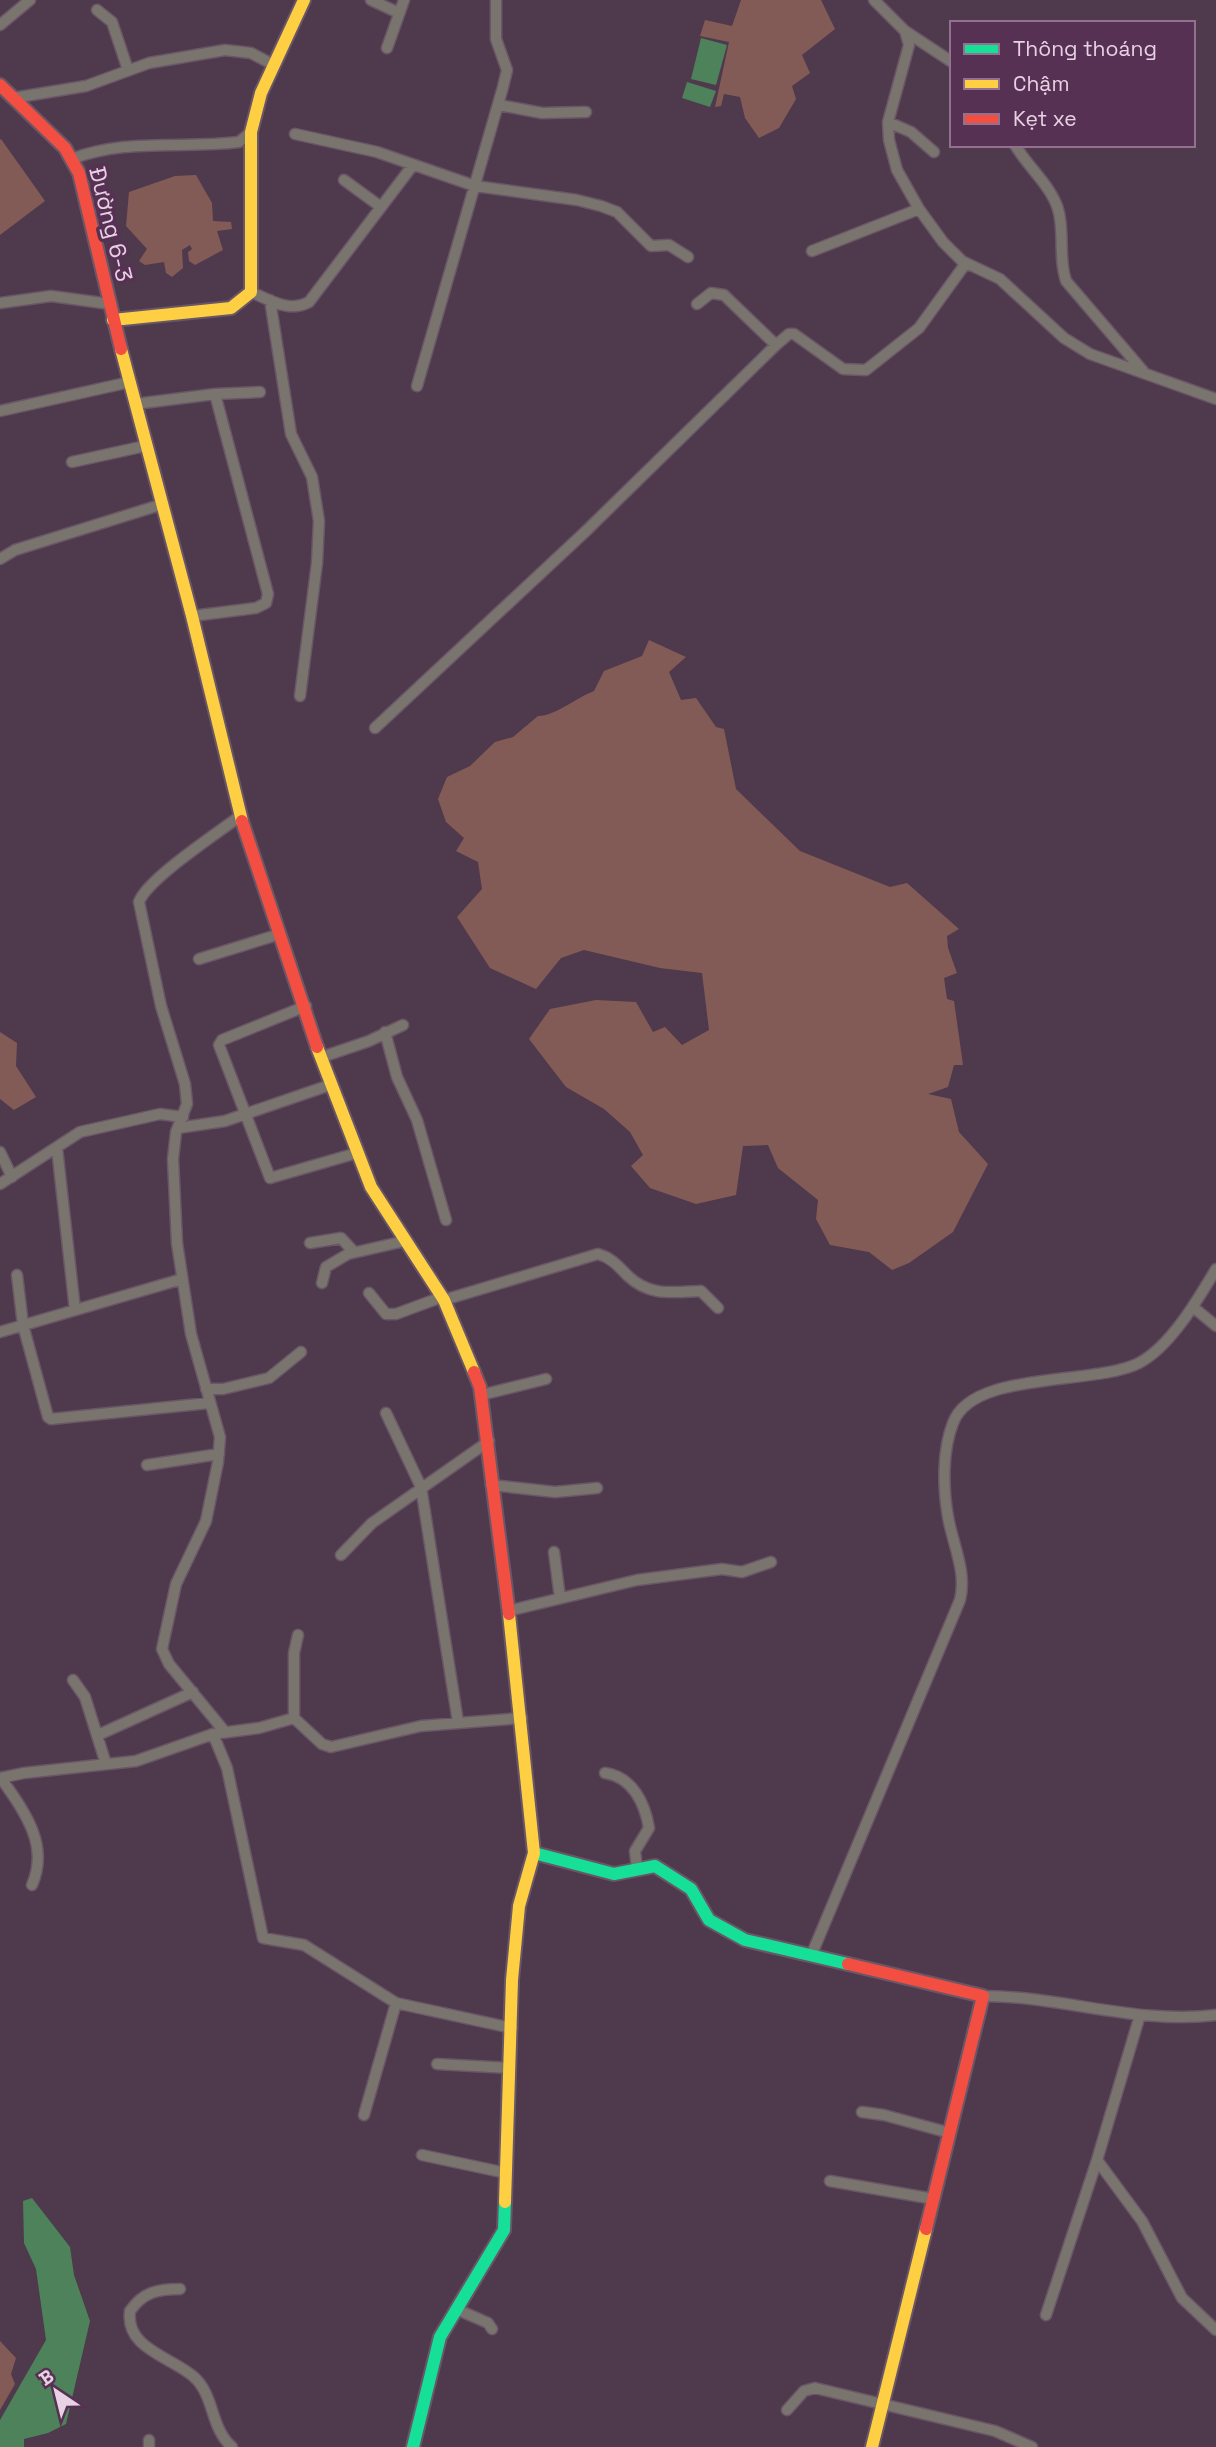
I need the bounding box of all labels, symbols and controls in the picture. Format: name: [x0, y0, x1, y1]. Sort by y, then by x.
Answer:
legend: [950, 21, 1195, 147]
text: Thông thoáng: [1013, 35, 1157, 62]
text: Chậm: [1013, 70, 1070, 97]
text: Kẹt xe: [1013, 105, 1077, 132]
street label: Đường 6-3: [82, 163, 140, 285]
north arrow: [21, 2356, 91, 2426]
text: B: [34, 2364, 59, 2391]

